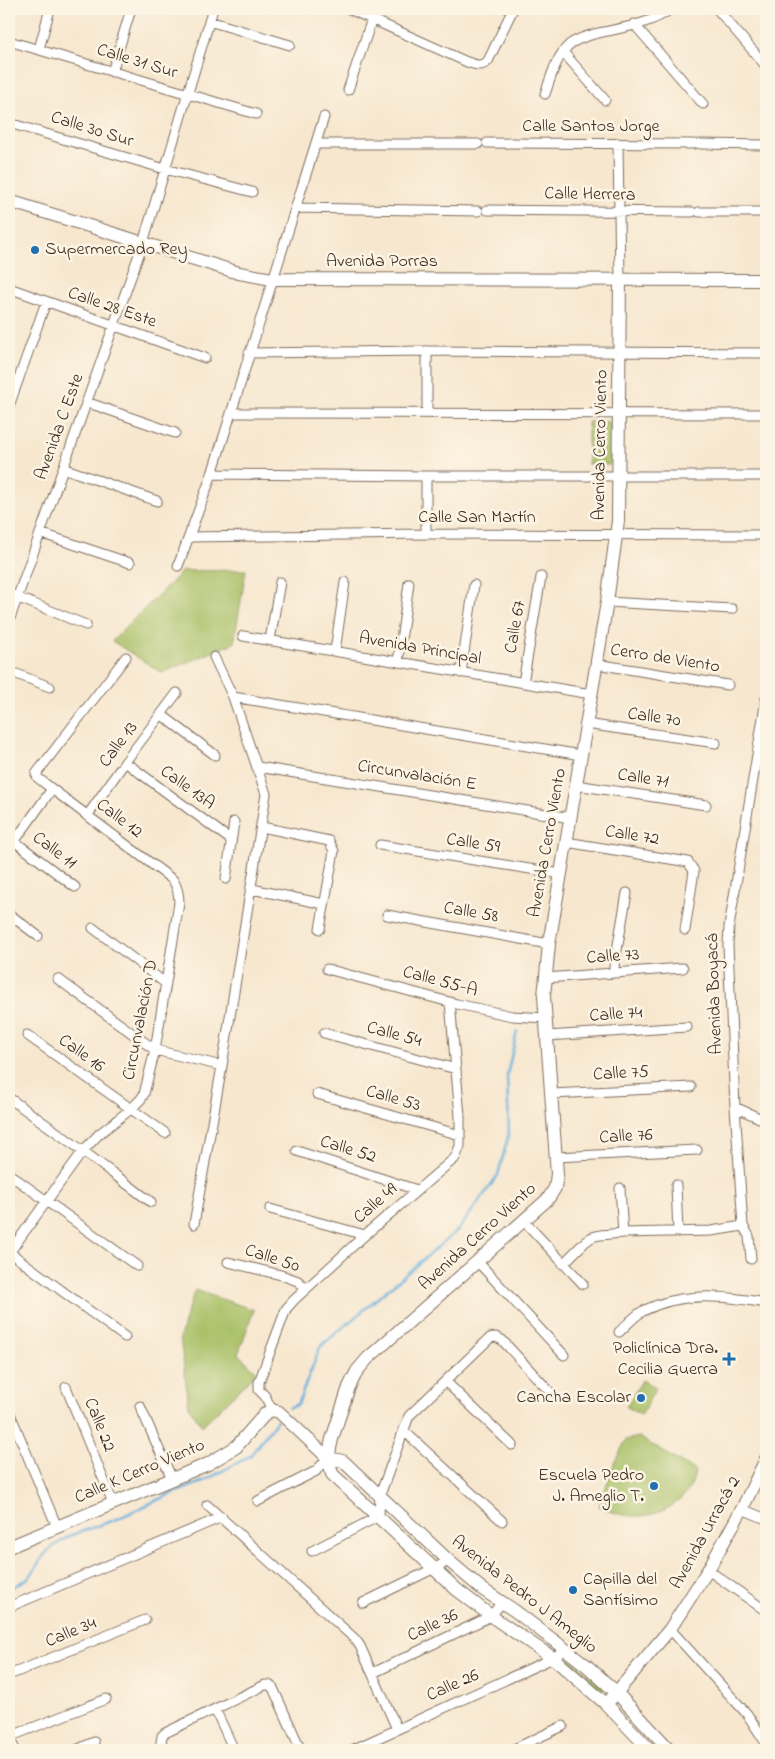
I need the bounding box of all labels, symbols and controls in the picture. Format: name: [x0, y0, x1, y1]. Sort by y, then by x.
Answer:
street label: Calle 31 Sur: [93, 37, 181, 87]
street label: Calle 30 Sur: [47, 105, 137, 155]
street label: Calle Santos Jorge: [522, 114, 661, 141]
street label: Calle Herrera: [544, 181, 636, 209]
place label: Supermercado Rey: [45, 237, 188, 263]
marker: Supermercado Rey: [29, 244, 41, 256]
street label: Avenida Porras: [326, 249, 438, 275]
street label: Calle 28 Este: [64, 281, 161, 336]
street label: Avenida C Este: [29, 369, 92, 484]
street label: Avenida Cerro Viento: [587, 369, 615, 521]
street label: Calle San Martín: [418, 505, 536, 531]
street label: Calle 67: [499, 598, 534, 656]
street label: Avenida Principal: [357, 625, 483, 673]
street label: Cerro de Viento: [608, 638, 722, 680]
street label: Calle 70: [626, 701, 682, 735]
street label: Calle 13: [93, 717, 145, 773]
street label: Circunvalación E: [356, 754, 478, 798]
street label: Calle 13A: [154, 759, 220, 817]
street label: Calle 71: [616, 762, 671, 796]
street label: Avenida Cerro Viento: [522, 766, 574, 920]
street label: Calle 12: [90, 793, 148, 845]
street label: Calle 72: [603, 819, 661, 853]
street label: Calle 11: [26, 826, 82, 876]
street label: Calle 59: [444, 827, 502, 861]
street label: Calle 58: [442, 895, 501, 931]
street label: Avenida Boyacá: [700, 933, 730, 1055]
street label: Calle 73: [586, 942, 640, 972]
street label: Circunvalación D: [117, 957, 165, 1083]
street label: Calle 55-A: [400, 960, 480, 1004]
street label: Calle 74: [589, 1000, 644, 1030]
street label: Calle 54: [364, 1015, 425, 1055]
street label: Calle 16: [52, 1028, 110, 1080]
street label: Calle 75: [592, 1060, 650, 1088]
street label: Calle 53: [363, 1079, 423, 1119]
street label: Calle 76: [599, 1123, 653, 1151]
street label: Calle 52: [317, 1129, 379, 1171]
street label: Calle 49: [348, 1177, 404, 1231]
street label: Avenida Cerro Viento: [413, 1177, 543, 1297]
street label: Calle 50: [241, 1238, 303, 1280]
place label: Policlínica Dra. Cecilia Guerra: [613, 1336, 718, 1383]
marker: Policlínica Dra. Cecilia Guerra: [722, 1352, 736, 1366]
place label: Cancha Escolar: [517, 1385, 631, 1411]
marker: Cancha Escolar: [635, 1392, 647, 1404]
street label: Calle 22: [76, 1394, 122, 1456]
street label: Calle K Cerro Viento: [71, 1433, 209, 1511]
place label: Escuela Pedro J. Ameglio T.: [538, 1463, 644, 1511]
street label: Avenida Urracá 2: [664, 1472, 748, 1594]
marker: Escuela Pedro J. Ameglio T.: [648, 1480, 660, 1492]
street label: Avenida Pedro J Ameglio: [445, 1530, 603, 1661]
place label: Capilla del Santísimo: [583, 1567, 658, 1614]
marker: Capilla del Santísimo: [567, 1584, 579, 1596]
street label: Calle 36: [403, 1603, 463, 1649]
street label: Calle 34: [42, 1611, 101, 1655]
street label: Calle 26: [423, 1663, 484, 1709]

